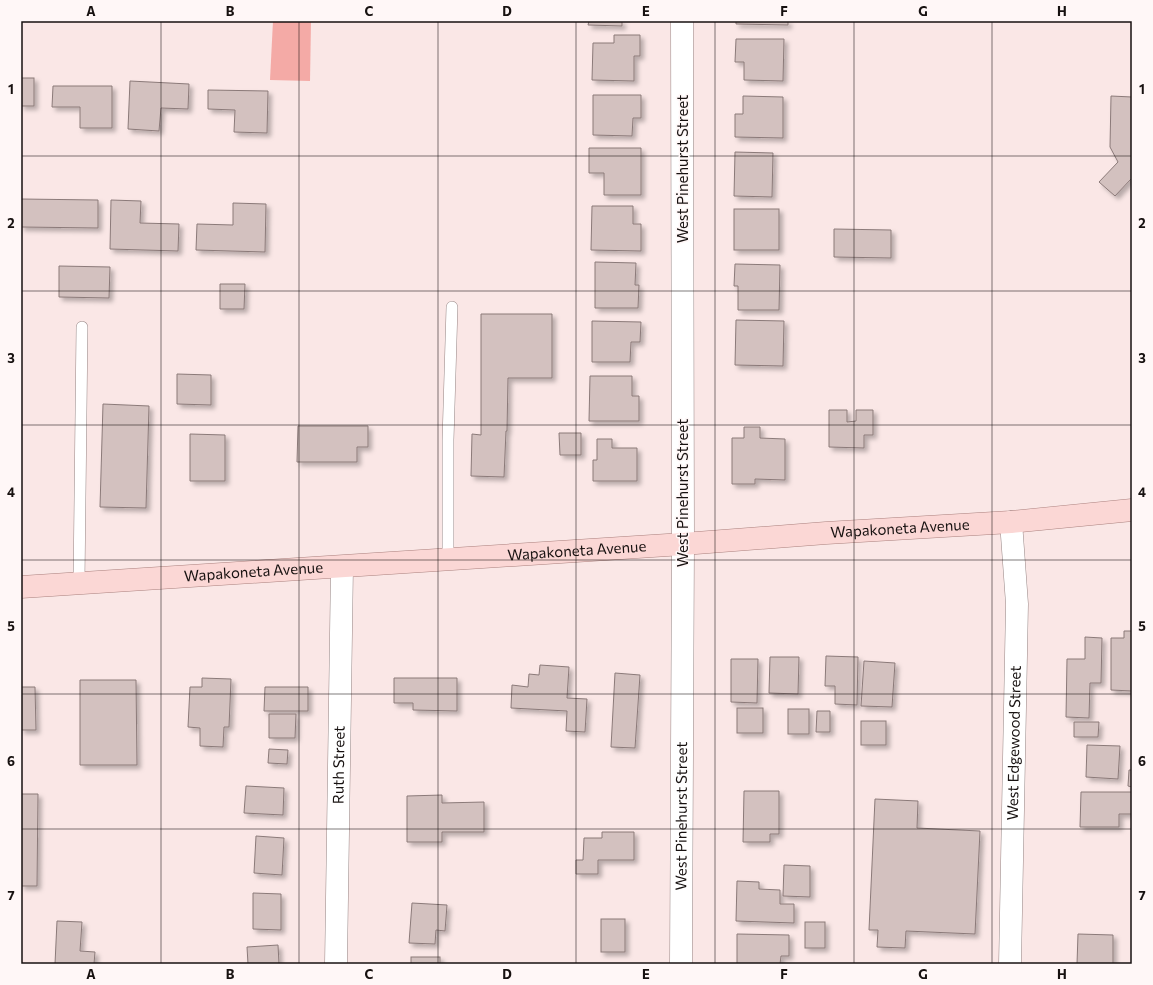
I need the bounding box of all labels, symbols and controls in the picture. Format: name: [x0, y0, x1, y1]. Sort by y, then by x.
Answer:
text: A: [86, 3, 96, 19]
text: B: [226, 3, 235, 19]
text: C: [365, 3, 374, 19]
text: D: [502, 3, 512, 19]
text: E: [642, 3, 650, 19]
text: F: [780, 3, 788, 19]
text: G: [918, 3, 928, 19]
text: H: [1057, 3, 1067, 19]
text: 1: [8, 81, 14, 97]
text: 1: [1139, 81, 1145, 97]
street label: West Pinehurst Street: [673, 95, 691, 243]
text: 2: [7, 215, 15, 231]
text: 2: [1138, 215, 1146, 231]
text: 3: [7, 350, 15, 366]
text: 3: [1138, 350, 1146, 366]
street label: West Pinehurst Street: [673, 419, 691, 567]
text: 4: [7, 484, 15, 500]
text: 4: [1138, 484, 1146, 500]
street label: Wapakoneta Avenue: [830, 514, 970, 541]
street label: Wapakoneta Avenue: [507, 536, 647, 563]
street label: Wapakoneta Avenue: [183, 557, 324, 584]
text: 5: [7, 618, 15, 634]
text: 5: [1138, 618, 1146, 634]
street label: West Edgewood Street: [1003, 665, 1024, 821]
street label: Ruth Street: [328, 726, 348, 804]
street label: West Pinehurst Street: [671, 742, 690, 890]
text: 6: [7, 753, 15, 769]
text: 6: [1138, 753, 1146, 769]
text: 7: [7, 887, 15, 903]
text: 7: [1138, 887, 1146, 903]
text: A: [86, 966, 96, 982]
text: B: [226, 966, 235, 982]
text: C: [365, 966, 374, 982]
text: D: [502, 966, 512, 982]
text: E: [642, 966, 650, 982]
text: F: [780, 966, 788, 982]
text: G: [918, 966, 928, 982]
text: H: [1057, 966, 1067, 982]

